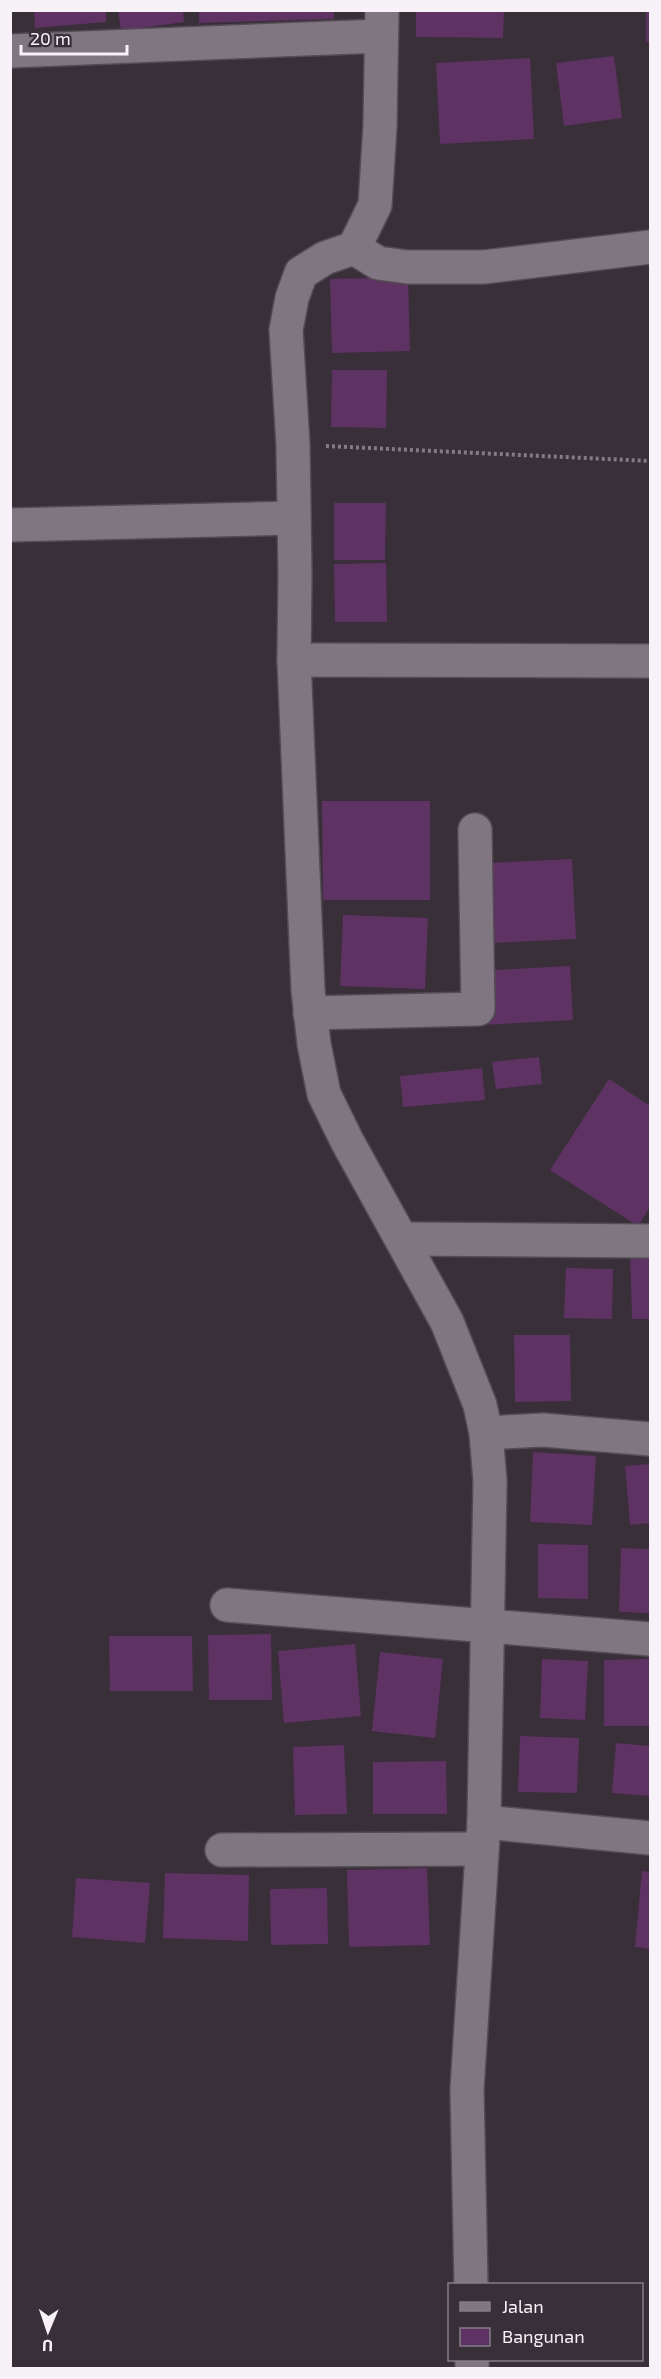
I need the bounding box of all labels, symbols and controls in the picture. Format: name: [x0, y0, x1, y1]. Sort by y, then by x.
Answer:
scale bar: [21, 18, 128, 56]
text: 20 m: [30, 27, 71, 49]
legend: [448, 2283, 643, 2361]
text: Jalan: [502, 2295, 544, 2317]
north arrow: [18, 2301, 78, 2361]
text: Bangunan: [502, 2325, 585, 2347]
text: U: [42, 2337, 53, 2356]

